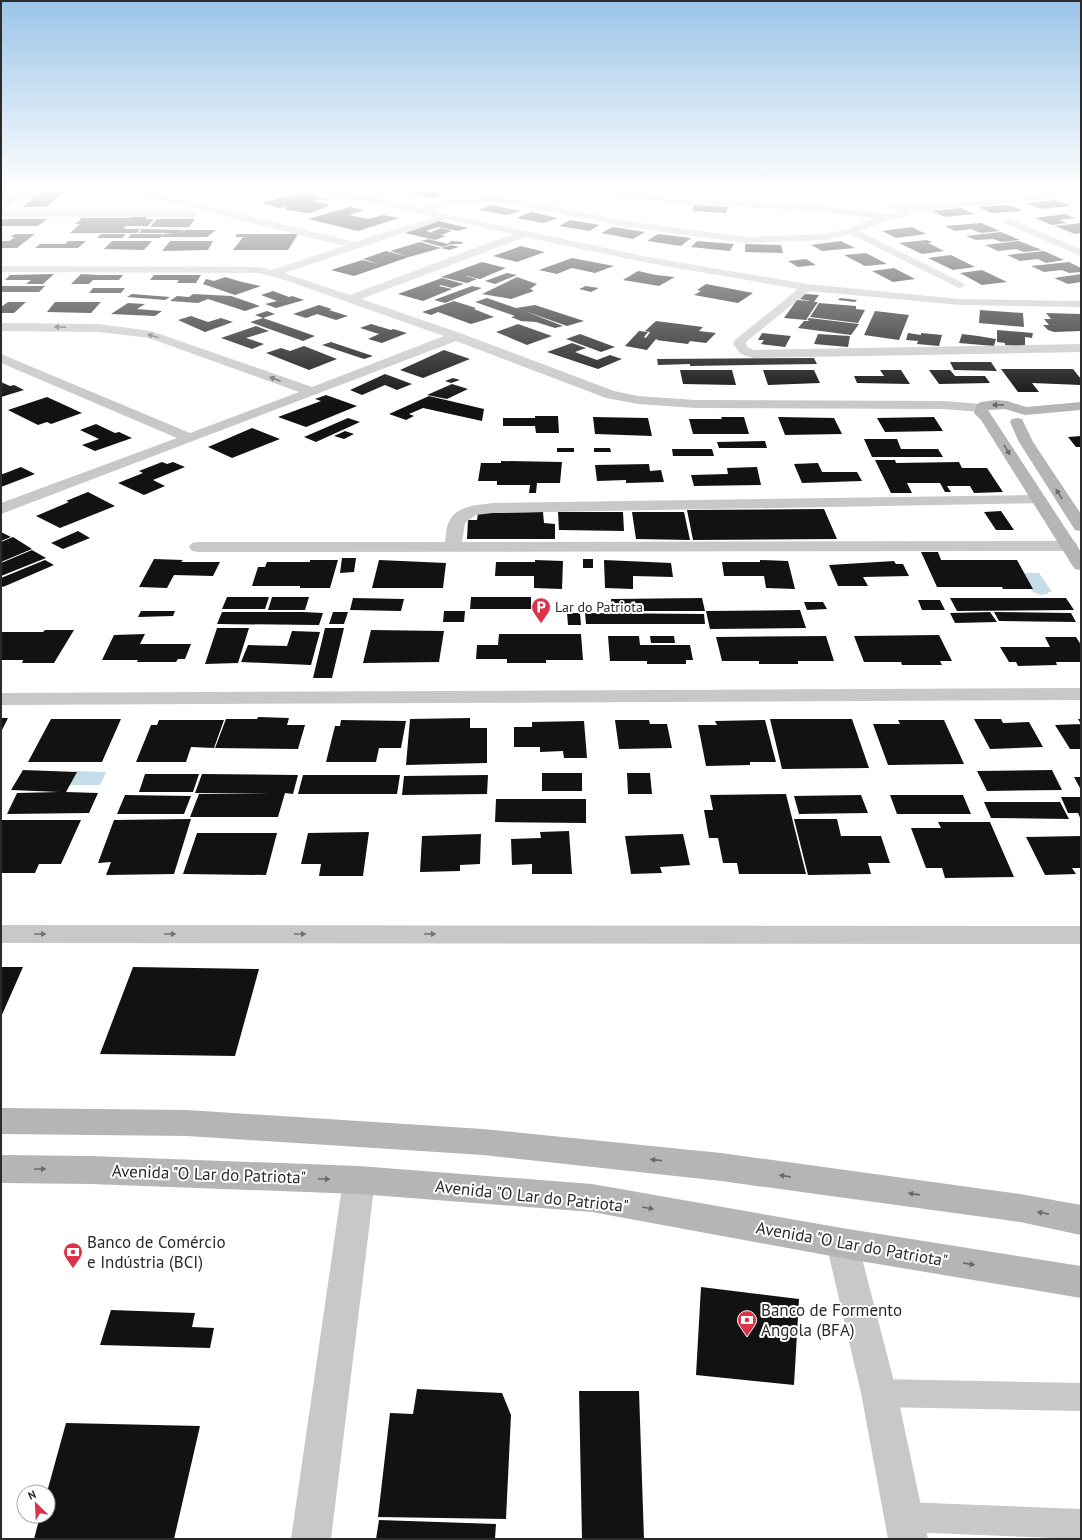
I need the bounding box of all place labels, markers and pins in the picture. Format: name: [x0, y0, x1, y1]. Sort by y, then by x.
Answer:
parking icon: Lar do Patriota: [530, 596, 552, 624]
place label: Lar do Patriota: [555, 598, 643, 616]
place label: Banco de Comércio e Indústria (BCI): [87, 1231, 226, 1273]
bank icon: Banco de Comércio e Indústria (BCI): [62, 1241, 84, 1269]
place label: Banco de Formento Angola (BFA): [761, 1299, 902, 1341]
bank icon: Banco de Formento Angola (BFA): [736, 1309, 758, 1337]

